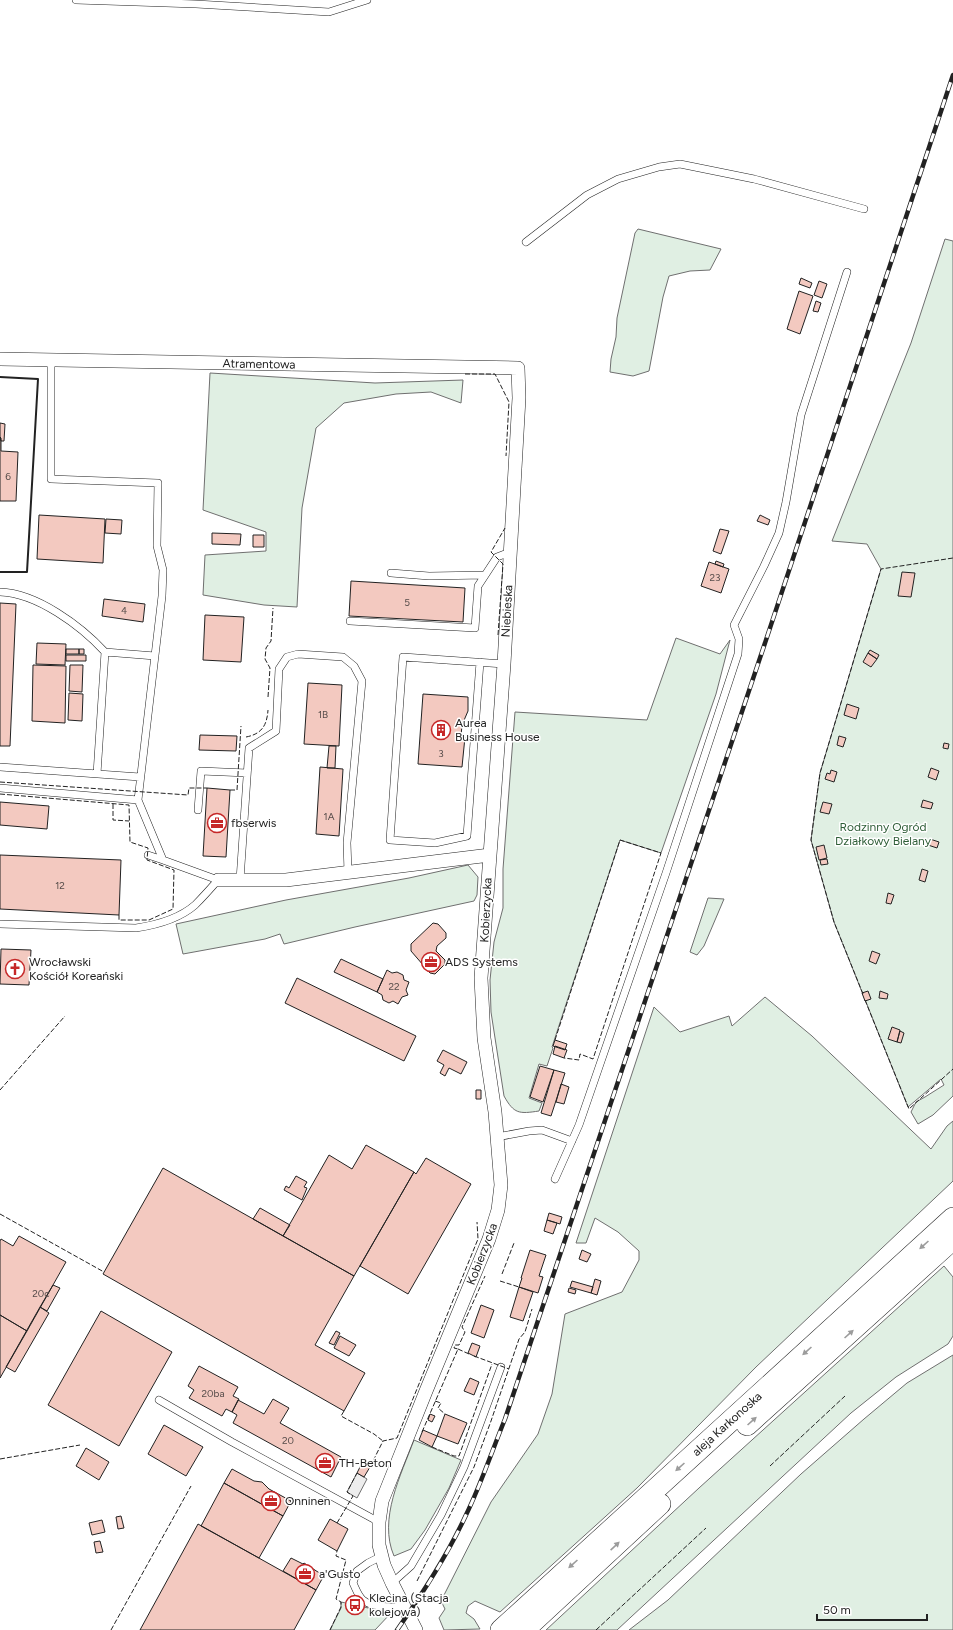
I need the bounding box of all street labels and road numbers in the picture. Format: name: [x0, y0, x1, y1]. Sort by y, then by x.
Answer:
street label: Atramentowa: [222, 356, 296, 372]
street label: Niebieska: [499, 584, 515, 638]
street label: Kobierzycka: [477, 877, 495, 943]
street label: Kobierzycka: [464, 1221, 500, 1287]
street label: aleja Karkonoska: [689, 1389, 765, 1459]

